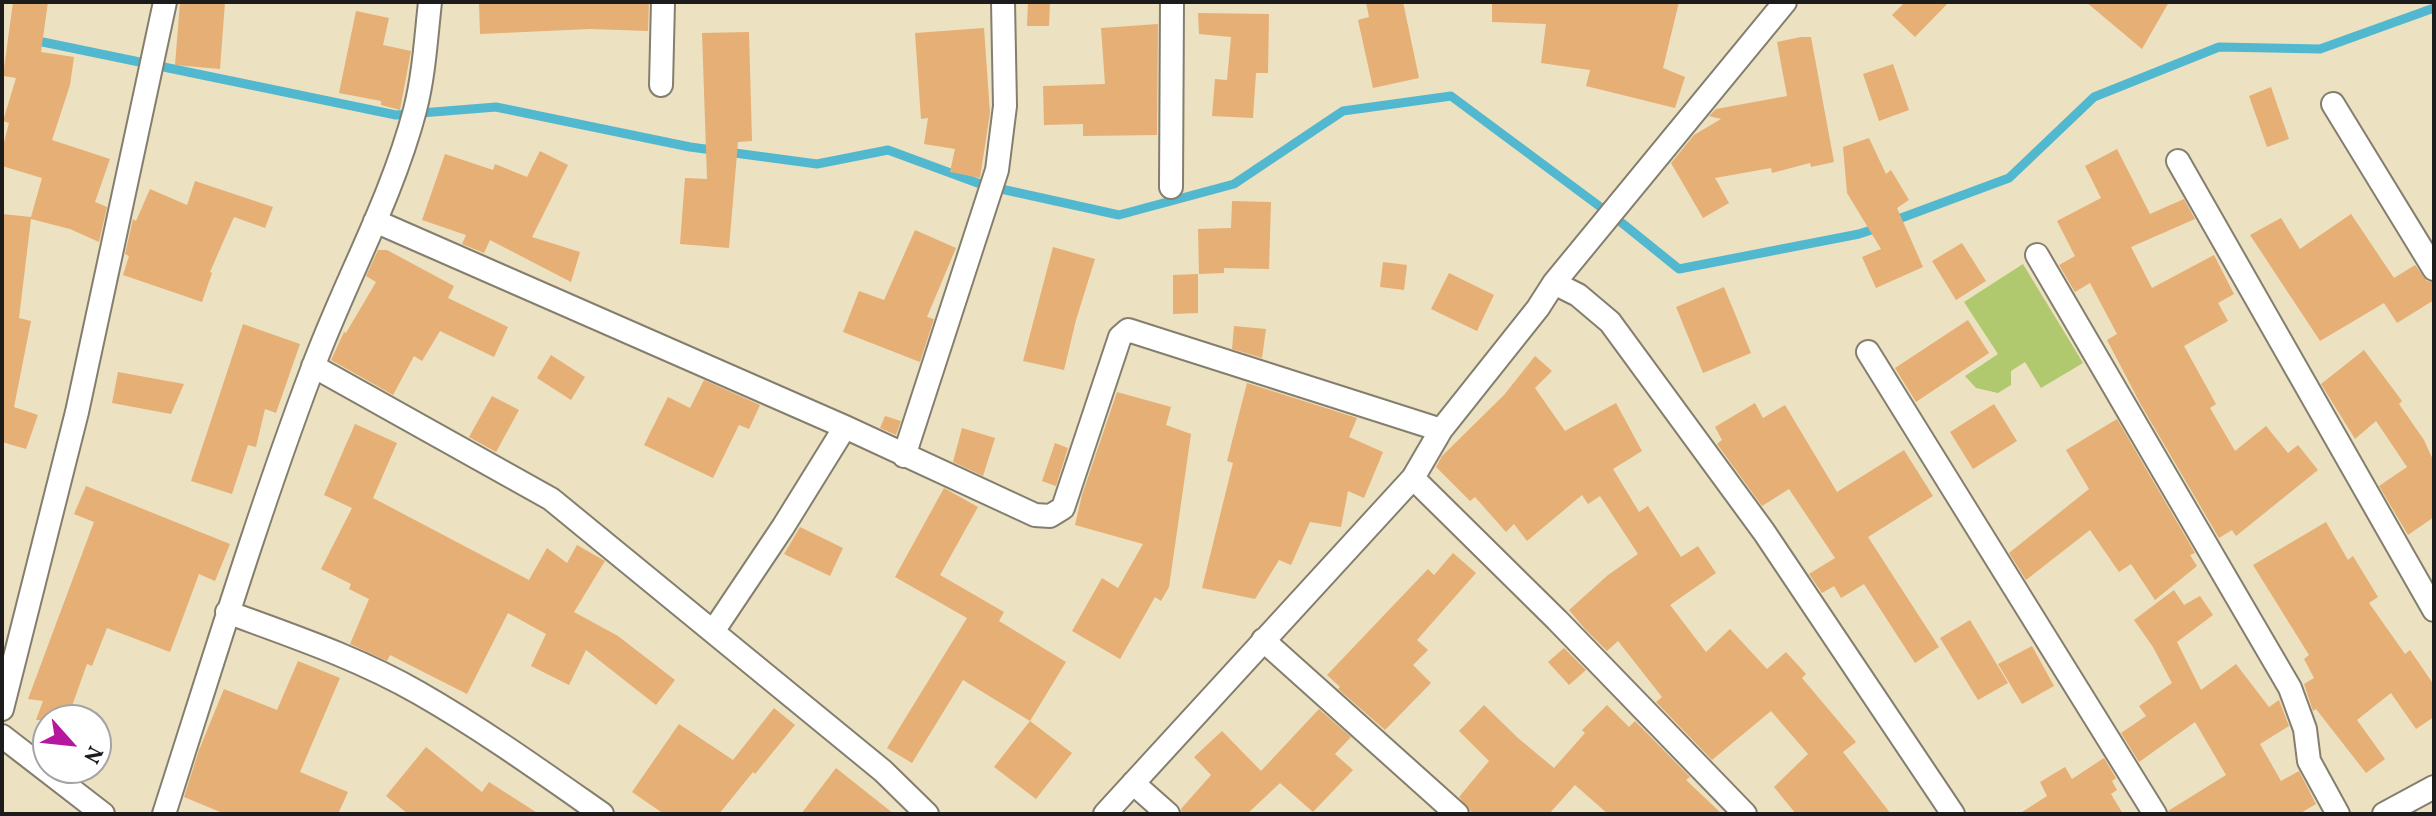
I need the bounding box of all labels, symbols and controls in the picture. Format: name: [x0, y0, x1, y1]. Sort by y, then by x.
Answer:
north arrow: [32, 704, 112, 784]
text: N: [75, 740, 109, 768]

